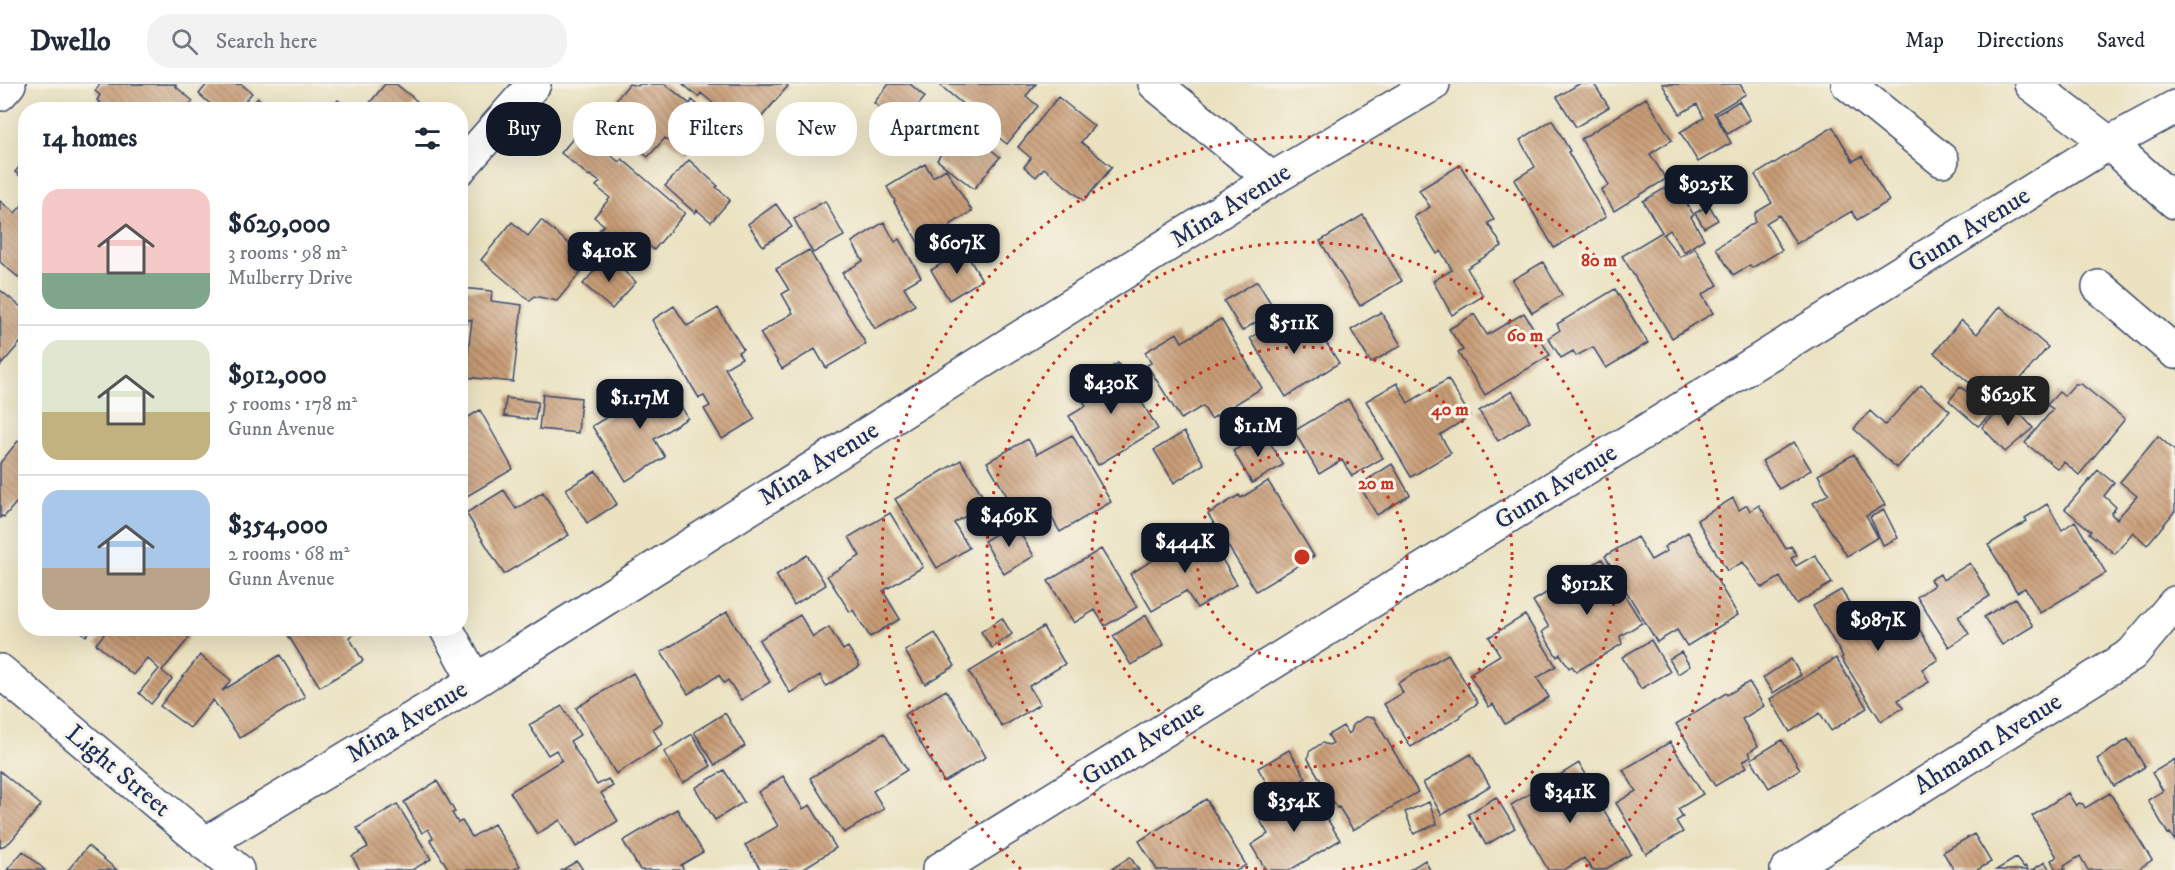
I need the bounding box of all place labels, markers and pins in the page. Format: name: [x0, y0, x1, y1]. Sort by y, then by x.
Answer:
pin: $925K: [1664, 165, 1748, 216]
pin: $607K: [915, 224, 999, 275]
pin: $410K: [567, 232, 651, 283]
pin: $511K: [1252, 304, 1336, 355]
pin: $430K: [1069, 364, 1153, 415]
pin: $629K: [1966, 376, 2050, 427]
pin: $1.17M: [591, 379, 689, 430]
pin: $1.1M: [1216, 407, 1300, 458]
pin: $469K: [967, 497, 1051, 548]
pin: $444K: [1143, 523, 1227, 574]
centre of rings: [1292, 547, 1312, 567]
pin: $912K: [1545, 565, 1629, 616]
pin: $987K: [1836, 601, 1920, 652]
pin: $341K: [1528, 773, 1612, 824]
pin: $354K: [1252, 782, 1336, 833]

